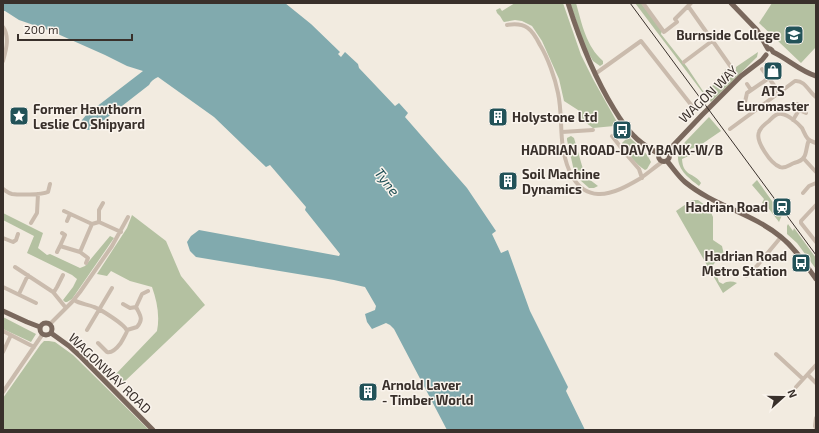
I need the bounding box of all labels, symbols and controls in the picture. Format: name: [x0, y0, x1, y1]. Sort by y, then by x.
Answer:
scale bar: [18, 16, 132, 42]
text: 200 m: [24, 22, 58, 36]
school or university icon: Burnside College: [783, 24, 805, 46]
place label: Burnside College: [676, 27, 780, 43]
shop icon: ATS Euromaster: [762, 60, 784, 82]
street label: WAGON WAY: [675, 62, 741, 126]
place label: ATS Euromaster: [737, 83, 810, 114]
place label: Former Hawthorn Leslie Co Shipyard: [33, 101, 145, 132]
place icon: Former Hawthorn Leslie Co Shipyard: [8, 105, 30, 127]
building icon: Holystone Ltd: [487, 106, 509, 128]
place label: Holystone Ltd: [512, 109, 597, 125]
bus stop icon: HADRIAN ROAD-DAVY BANK-W/B: [611, 119, 633, 141]
place label: HADRIAN ROAD-DAVY BANK-W/B: [521, 142, 723, 158]
water label: Tyne: [371, 164, 404, 199]
place label: Soil Machine Dynamics: [522, 166, 600, 197]
building icon: Soil Machine Dynamics: [497, 170, 519, 192]
station icon: Hadrian Road: [771, 196, 793, 218]
place label: Hadrian Road: [685, 199, 768, 215]
place label: Hadrian Road Metro Station: [702, 248, 787, 279]
bus stop icon: Hadrian Road Metro Station: [790, 252, 812, 274]
street label: WAGONWAY ROAD: [65, 329, 155, 417]
place label: Arnold Laver - Timber World: [382, 377, 474, 408]
north arrow: [763, 377, 803, 417]
building icon: Arnold Laver - Timber World: [357, 381, 379, 403]
text: N: [785, 387, 800, 399]

